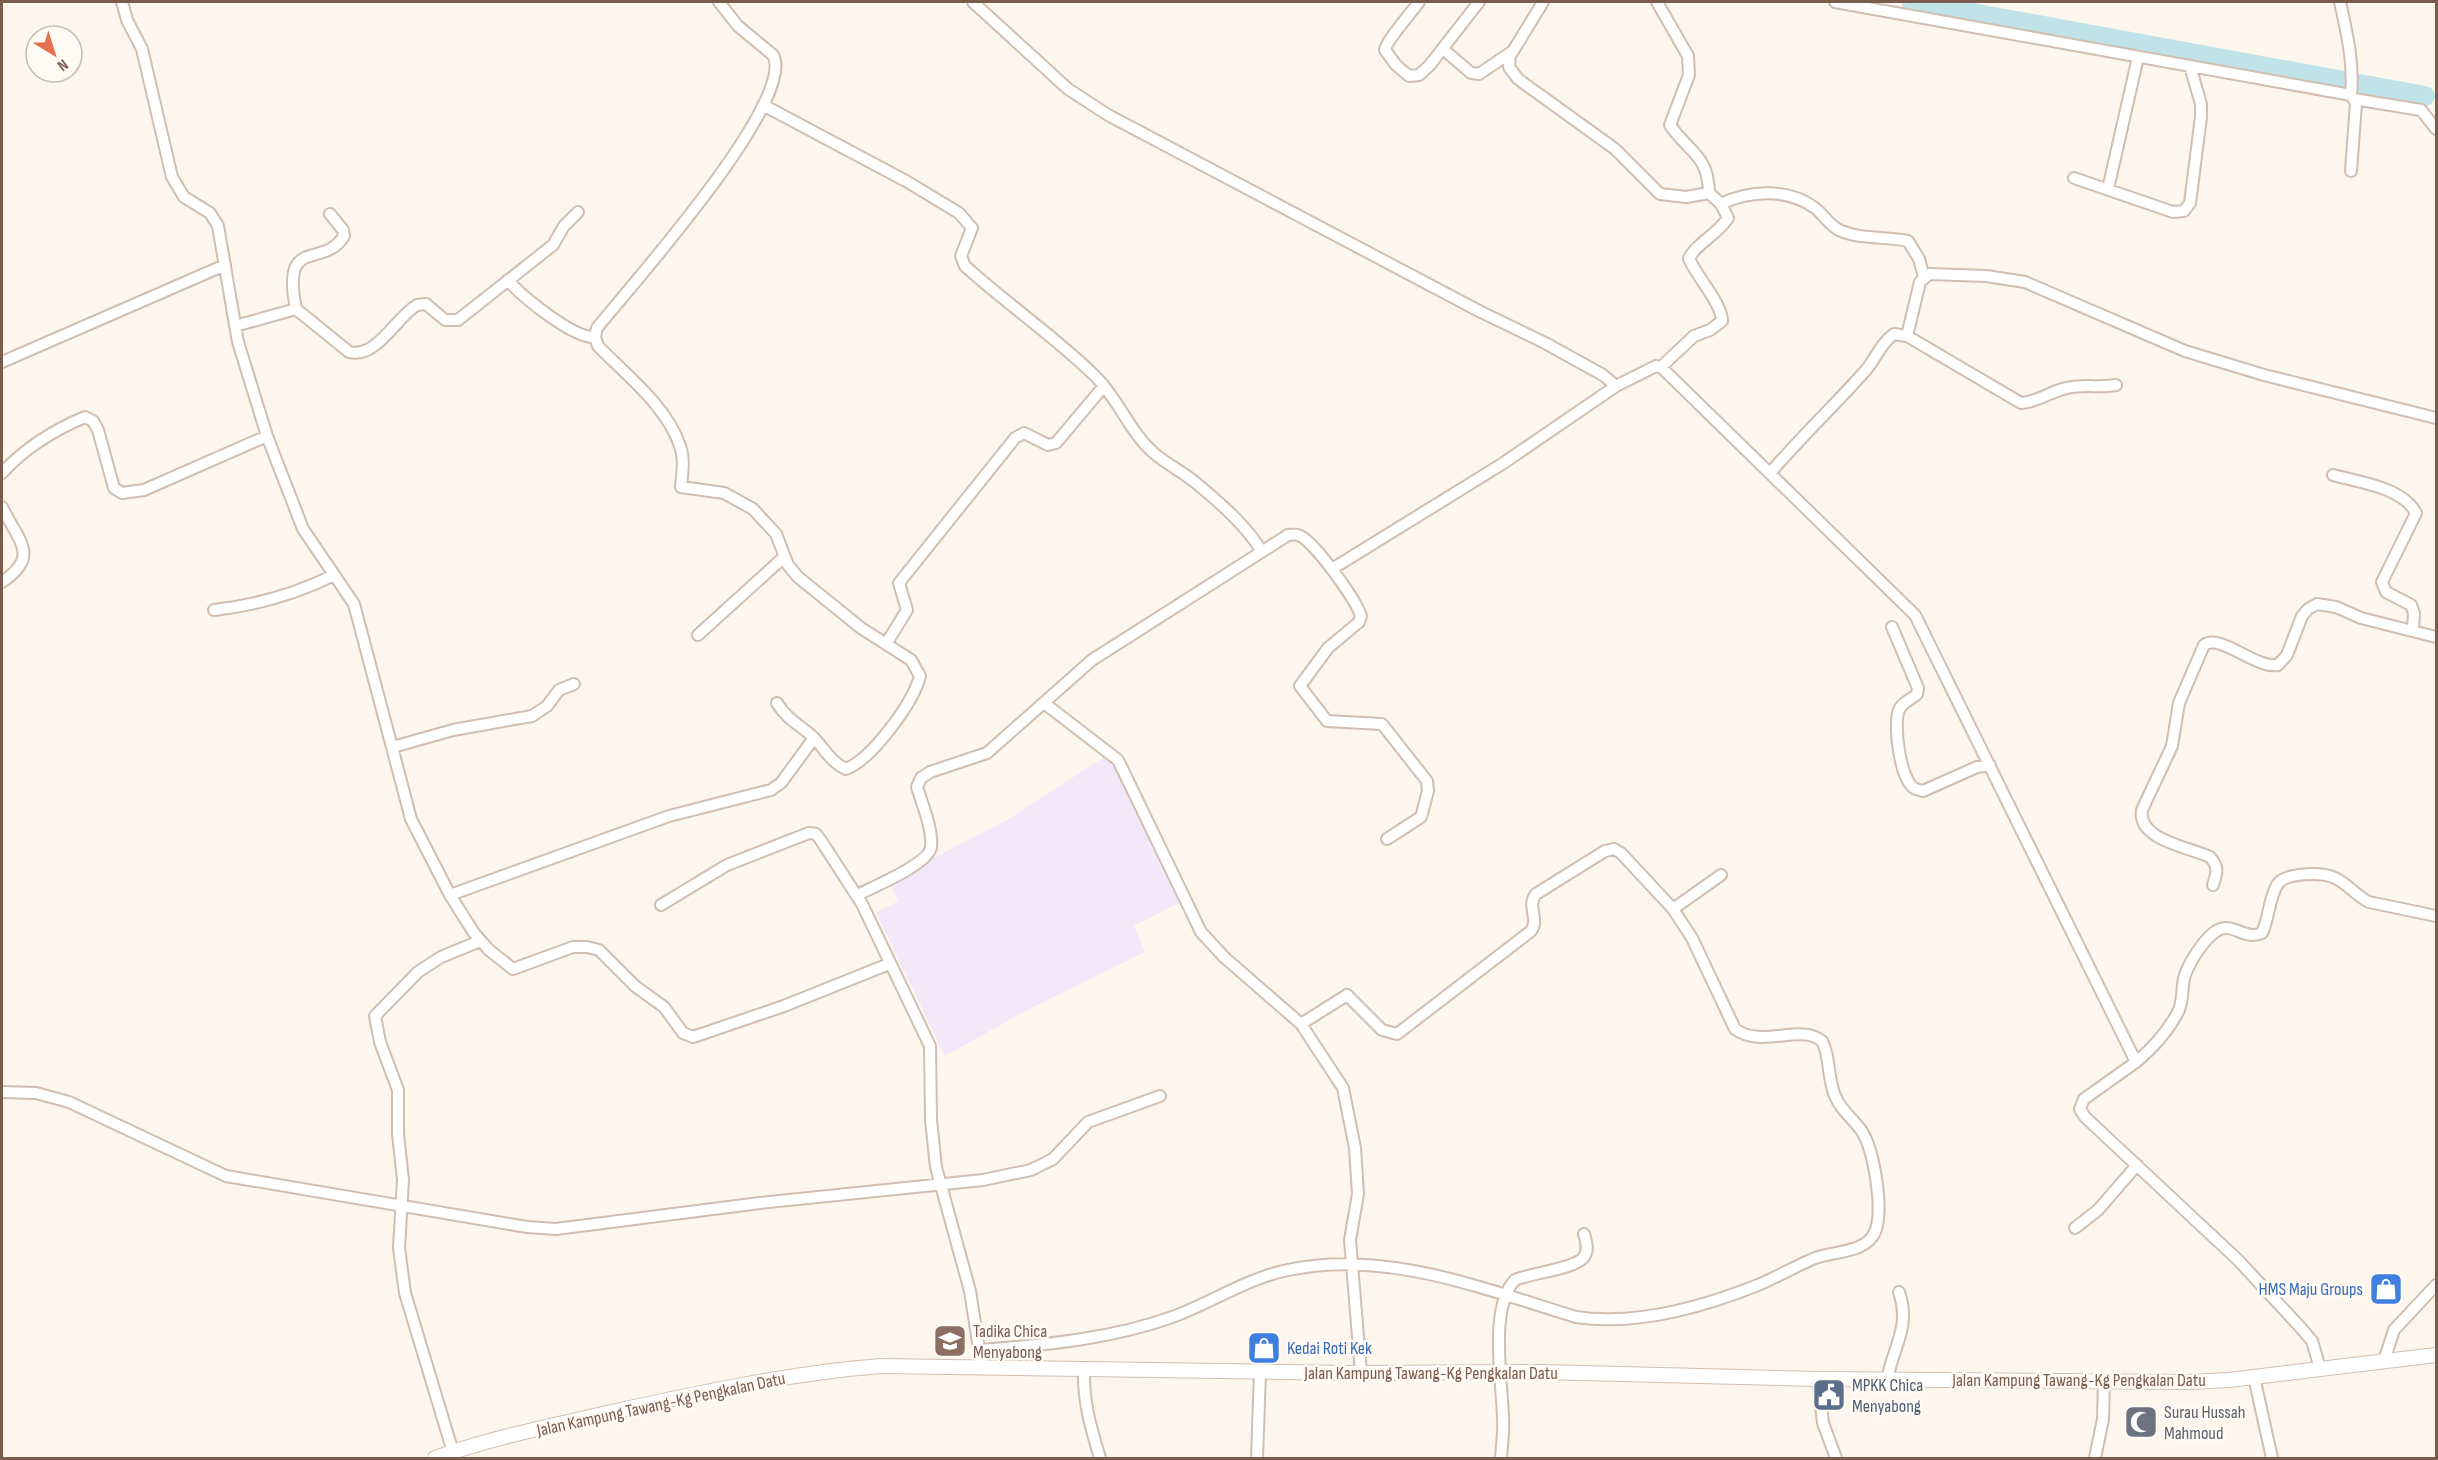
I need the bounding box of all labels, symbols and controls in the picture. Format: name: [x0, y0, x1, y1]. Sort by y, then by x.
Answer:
north arrow: [24, 24, 84, 84]
text: N: [53, 55, 72, 75]
shop icon: HMS Maju Groups: [2368, 1271, 2404, 1307]
place label: HMS Maju Groups: [2259, 1279, 2363, 1300]
place label: Tadika Chica Menyabong: [973, 1321, 1047, 1363]
school or university icon: Tadika Chica Menyabong: [932, 1323, 968, 1359]
shop icon: Kedai Roti Kek: [1246, 1330, 1282, 1366]
place label: Kedai Roti Kek: [1287, 1338, 1372, 1359]
street label: Jalan Kampung Tawang-Kg Pengkalan Datu: [1303, 1363, 1558, 1384]
street label: Jalan Kampung Tawang-Kg Pengkalan Datu: [534, 1368, 787, 1441]
street label: Jalan Kampung Tawang-Kg Pengkalan Datu: [1951, 1370, 2206, 1391]
place label: MPKK Chica Menyabong: [1852, 1375, 1923, 1417]
public building icon: MPKK Chica Menyabong: [1811, 1377, 1847, 1413]
place label: Surau Hussah Mahmoud: [2164, 1402, 2245, 1444]
mosque icon: Surau Hussah Mahmoud: [2123, 1404, 2159, 1440]

